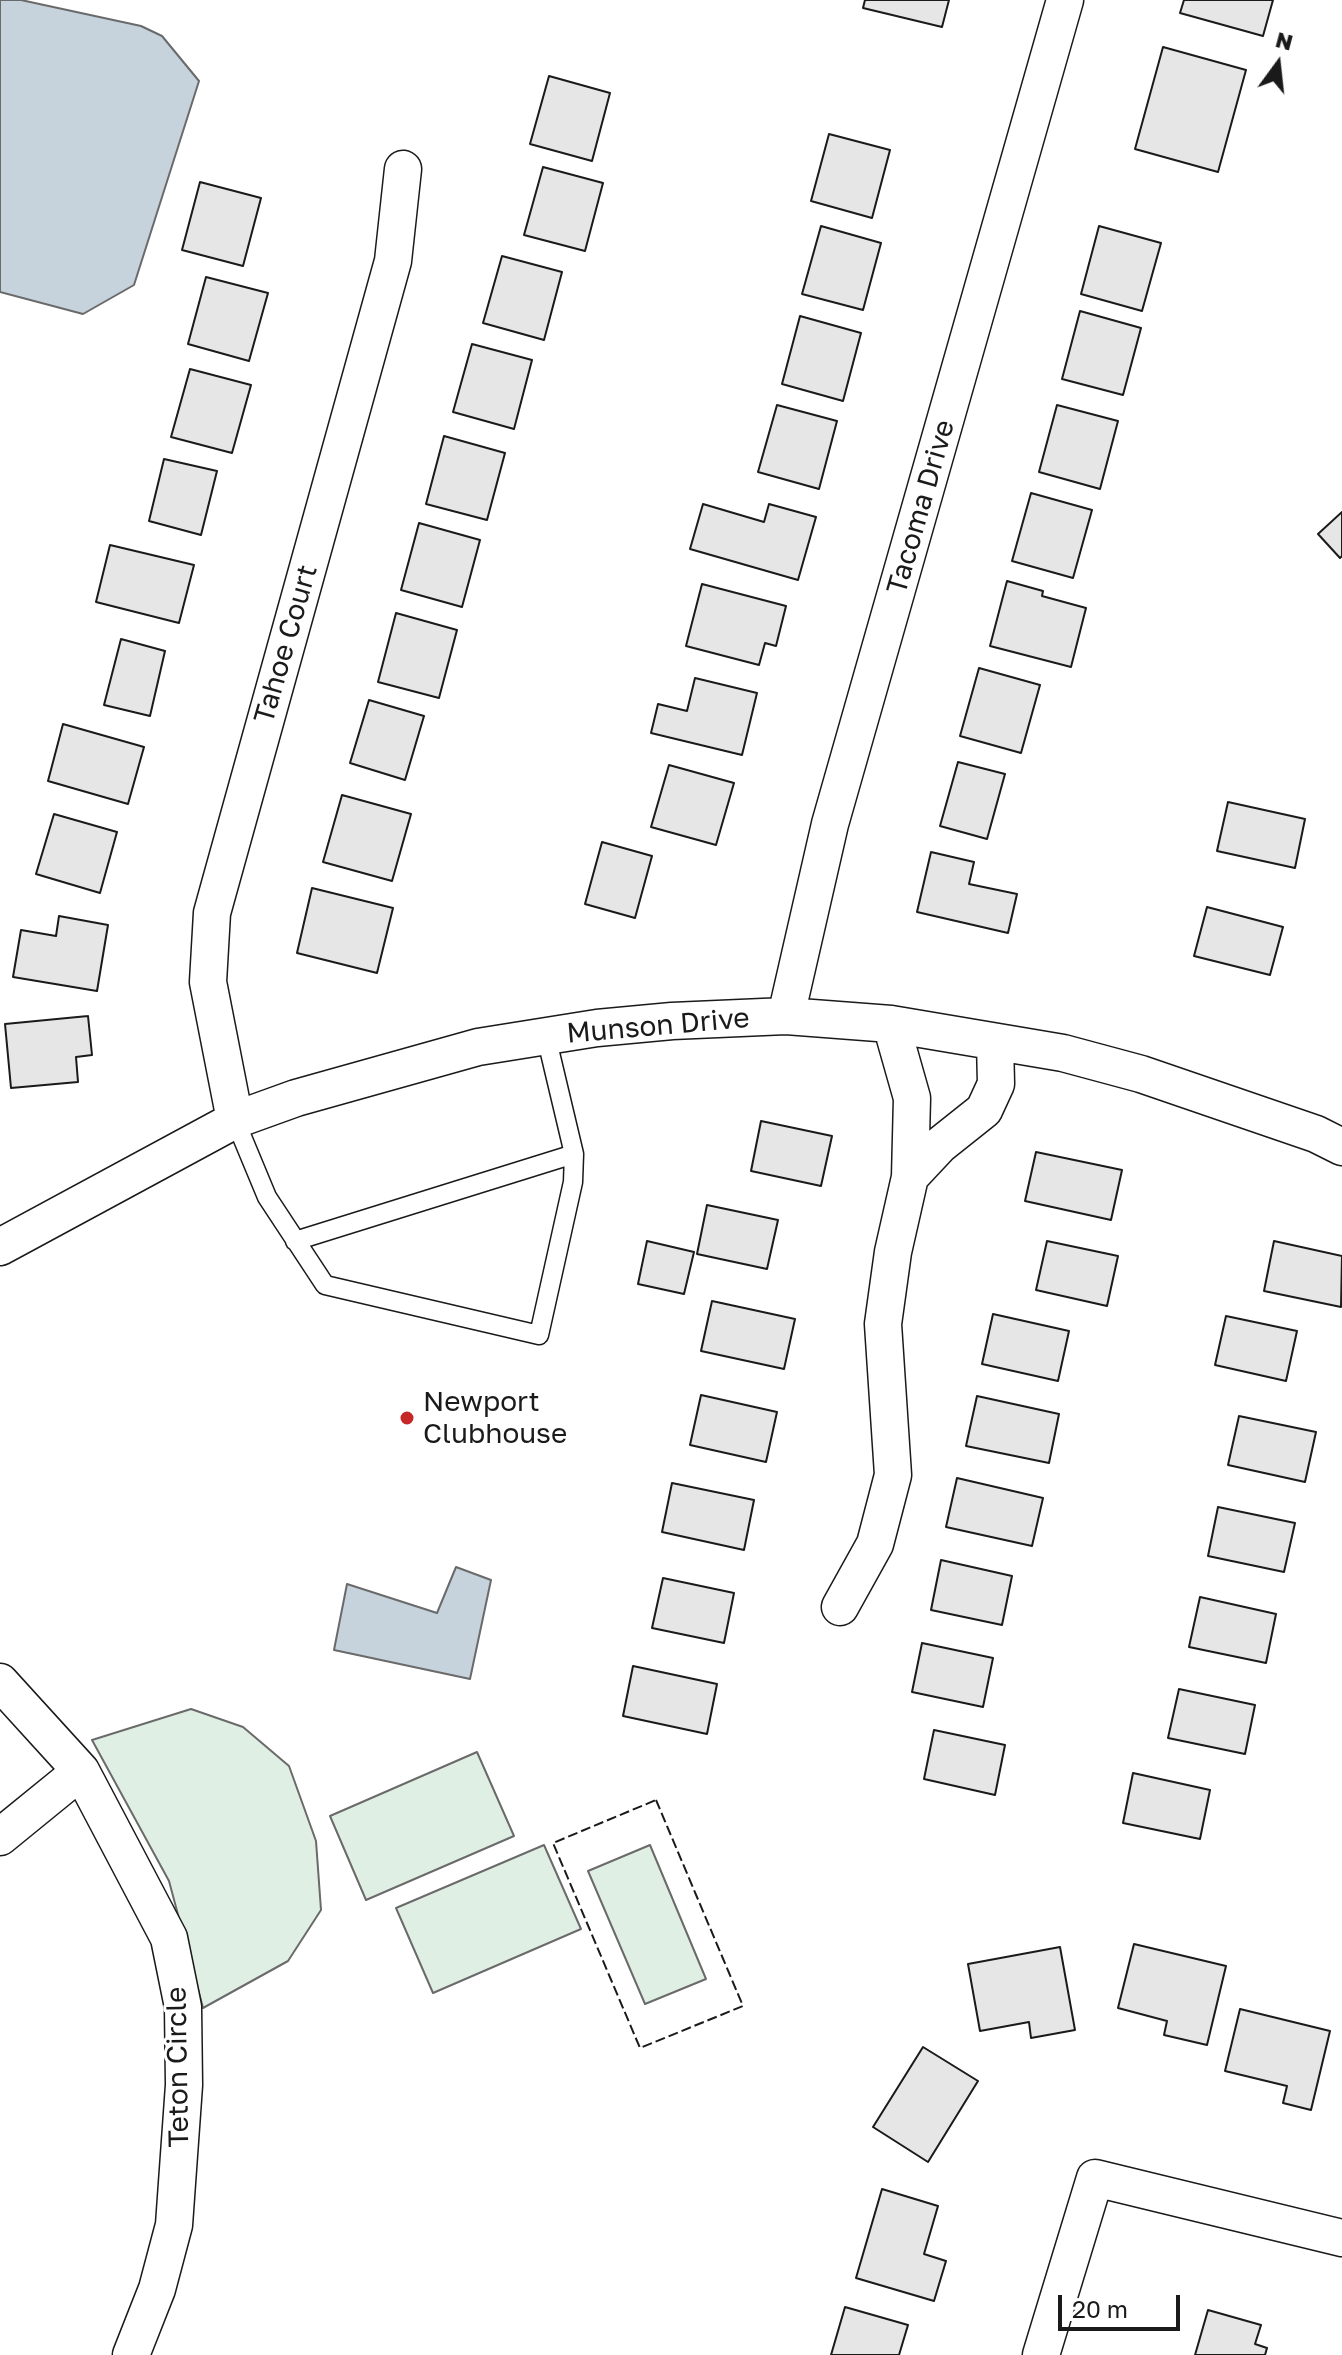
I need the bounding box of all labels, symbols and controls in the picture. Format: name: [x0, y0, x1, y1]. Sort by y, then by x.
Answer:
north arrow: [1238, 24, 1318, 104]
text: N: [1273, 25, 1296, 56]
street label: Tacoma Drive: [880, 416, 962, 598]
street label: Tahoe Court: [247, 561, 325, 727]
street label: Munson Drive: [565, 1001, 751, 1051]
place label: Newport Clubhouse: [423, 1385, 567, 1451]
marker: Newport Clubhouse: [398, 1409, 416, 1427]
street label: Teton Circle: [160, 1986, 196, 2148]
scale bar: [1062, 2279, 1184, 2329]
text: 20 m: [1072, 2294, 1128, 2323]

